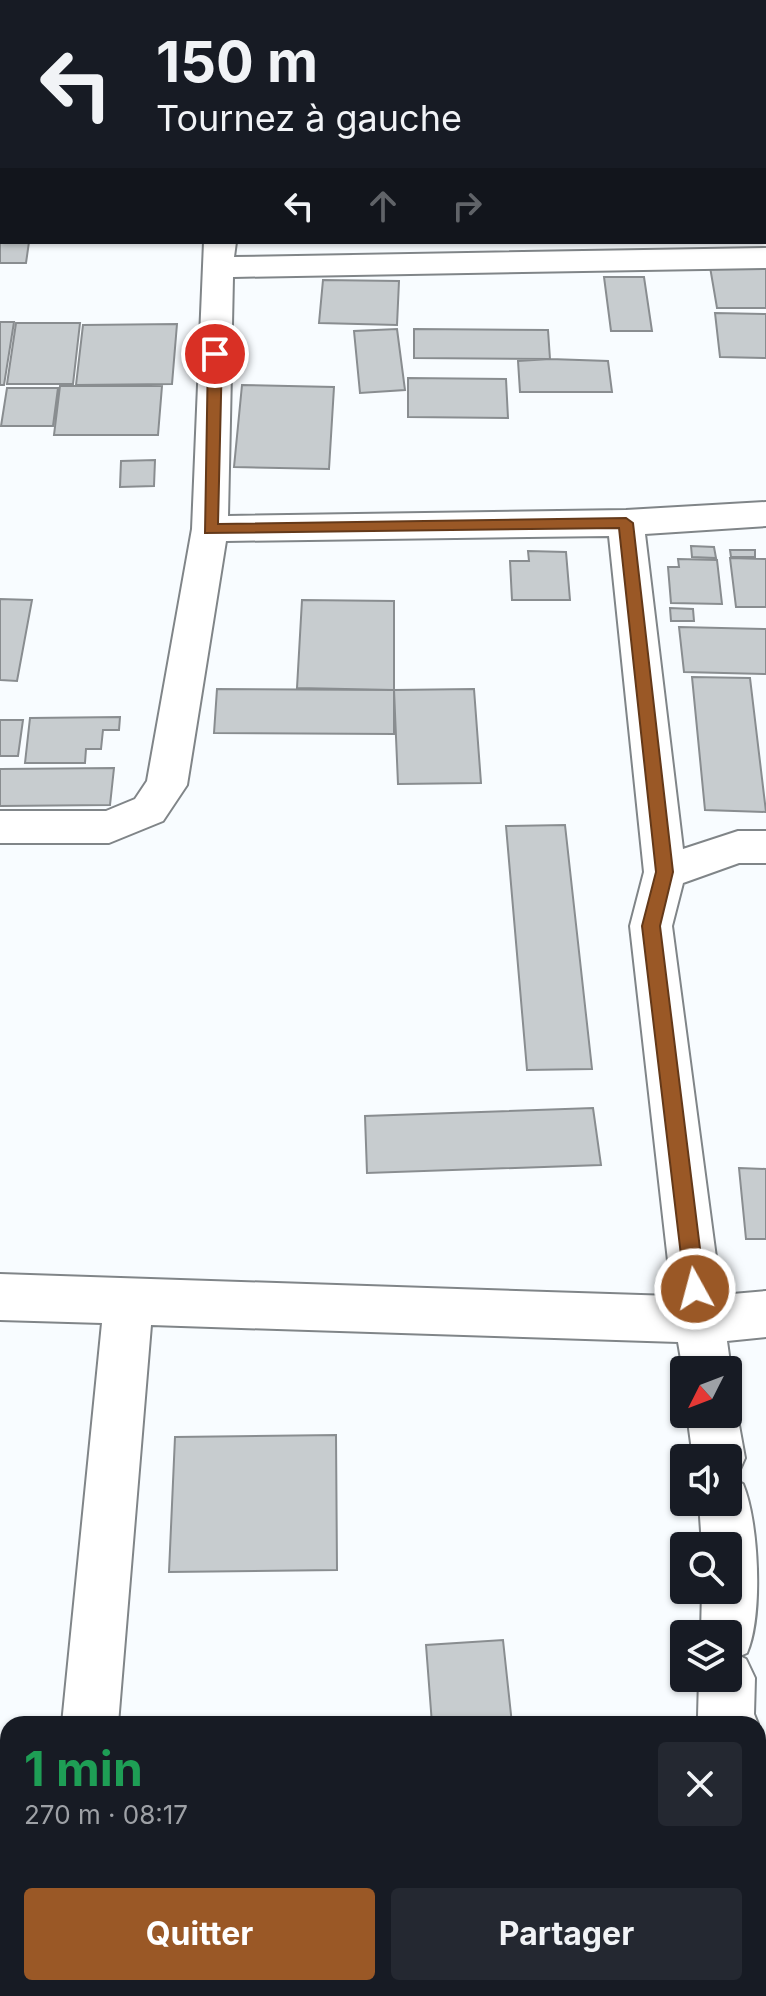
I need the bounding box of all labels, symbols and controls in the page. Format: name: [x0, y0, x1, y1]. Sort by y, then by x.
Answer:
text: 150 m: [156, 28, 318, 96]
icon: left: [24, 32, 128, 136]
text: Tournez à gauche: [156, 96, 462, 140]
icon: left: [277, 184, 321, 228]
icon: ahead: [361, 184, 405, 228]
icon: right: [445, 184, 489, 228]
pin: [181, 320, 249, 388]
icon: arrive: [193, 332, 237, 376]
position arrow: [653, 1247, 737, 1331]
north arrow: [670, 1356, 742, 1428]
map controls: [670, 1356, 742, 1692]
button: sound: [670, 1444, 742, 1516]
button: search: [670, 1532, 742, 1604]
button: layers: [670, 1620, 742, 1692]
text: 1 min: [24, 1739, 143, 1798]
button: close: [658, 1742, 742, 1826]
text: 270 m · 08:17: [24, 1799, 188, 1830]
button: Quitter: [24, 1888, 375, 1980]
button: Partager: [391, 1888, 742, 1980]

